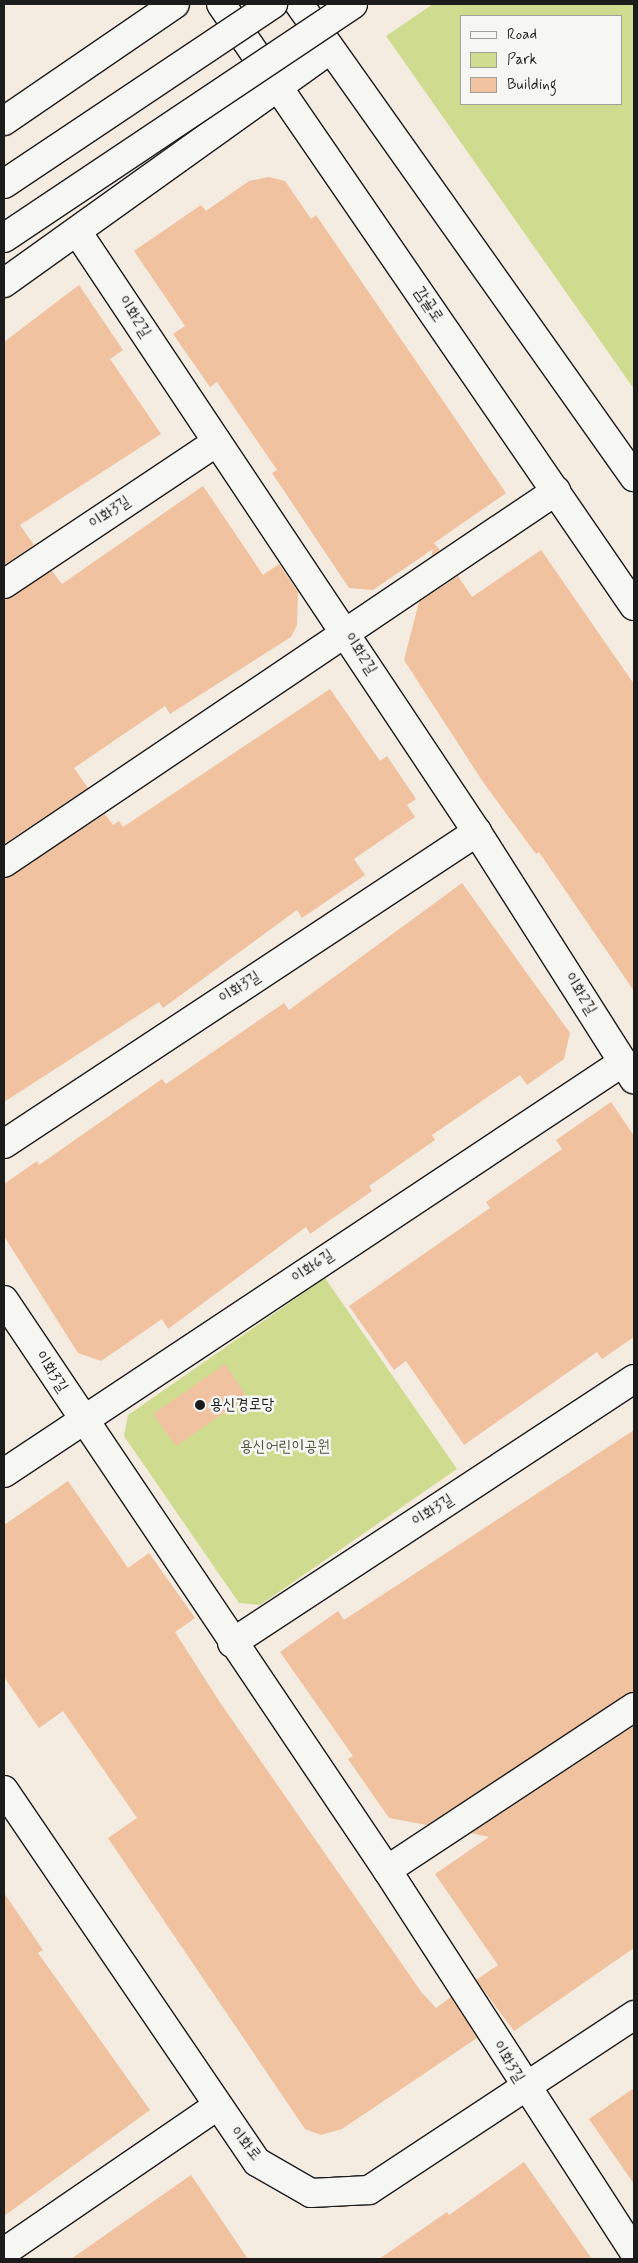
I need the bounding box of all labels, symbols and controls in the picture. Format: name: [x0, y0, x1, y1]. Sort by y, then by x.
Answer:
legend: [460, 15, 623, 105]
text: Road: [507, 25, 537, 45]
text: Park: [507, 50, 537, 70]
text: Building: [507, 75, 557, 95]
street label: 감골로: [409, 284, 447, 326]
street label: 이화2길: [113, 292, 155, 342]
street label: 이화3길: [86, 492, 134, 534]
street label: 이화2길: [339, 629, 381, 679]
street label: 이화3길: [216, 967, 264, 1009]
street label: 이화2길: [560, 969, 600, 1019]
street label: 이화6길: [288, 1246, 338, 1288]
street label: 이화3길: [30, 1348, 72, 1396]
place label: 용신경로당: [210, 1395, 274, 1415]
marker: 용신경로당: [194, 1399, 206, 1411]
park label: 용신어린이공원: [240, 1437, 330, 1457]
street label: 이화3길: [409, 1490, 457, 1532]
street label: 이화3길: [488, 2037, 528, 2087]
street label: 이화로: [225, 2123, 265, 2165]

